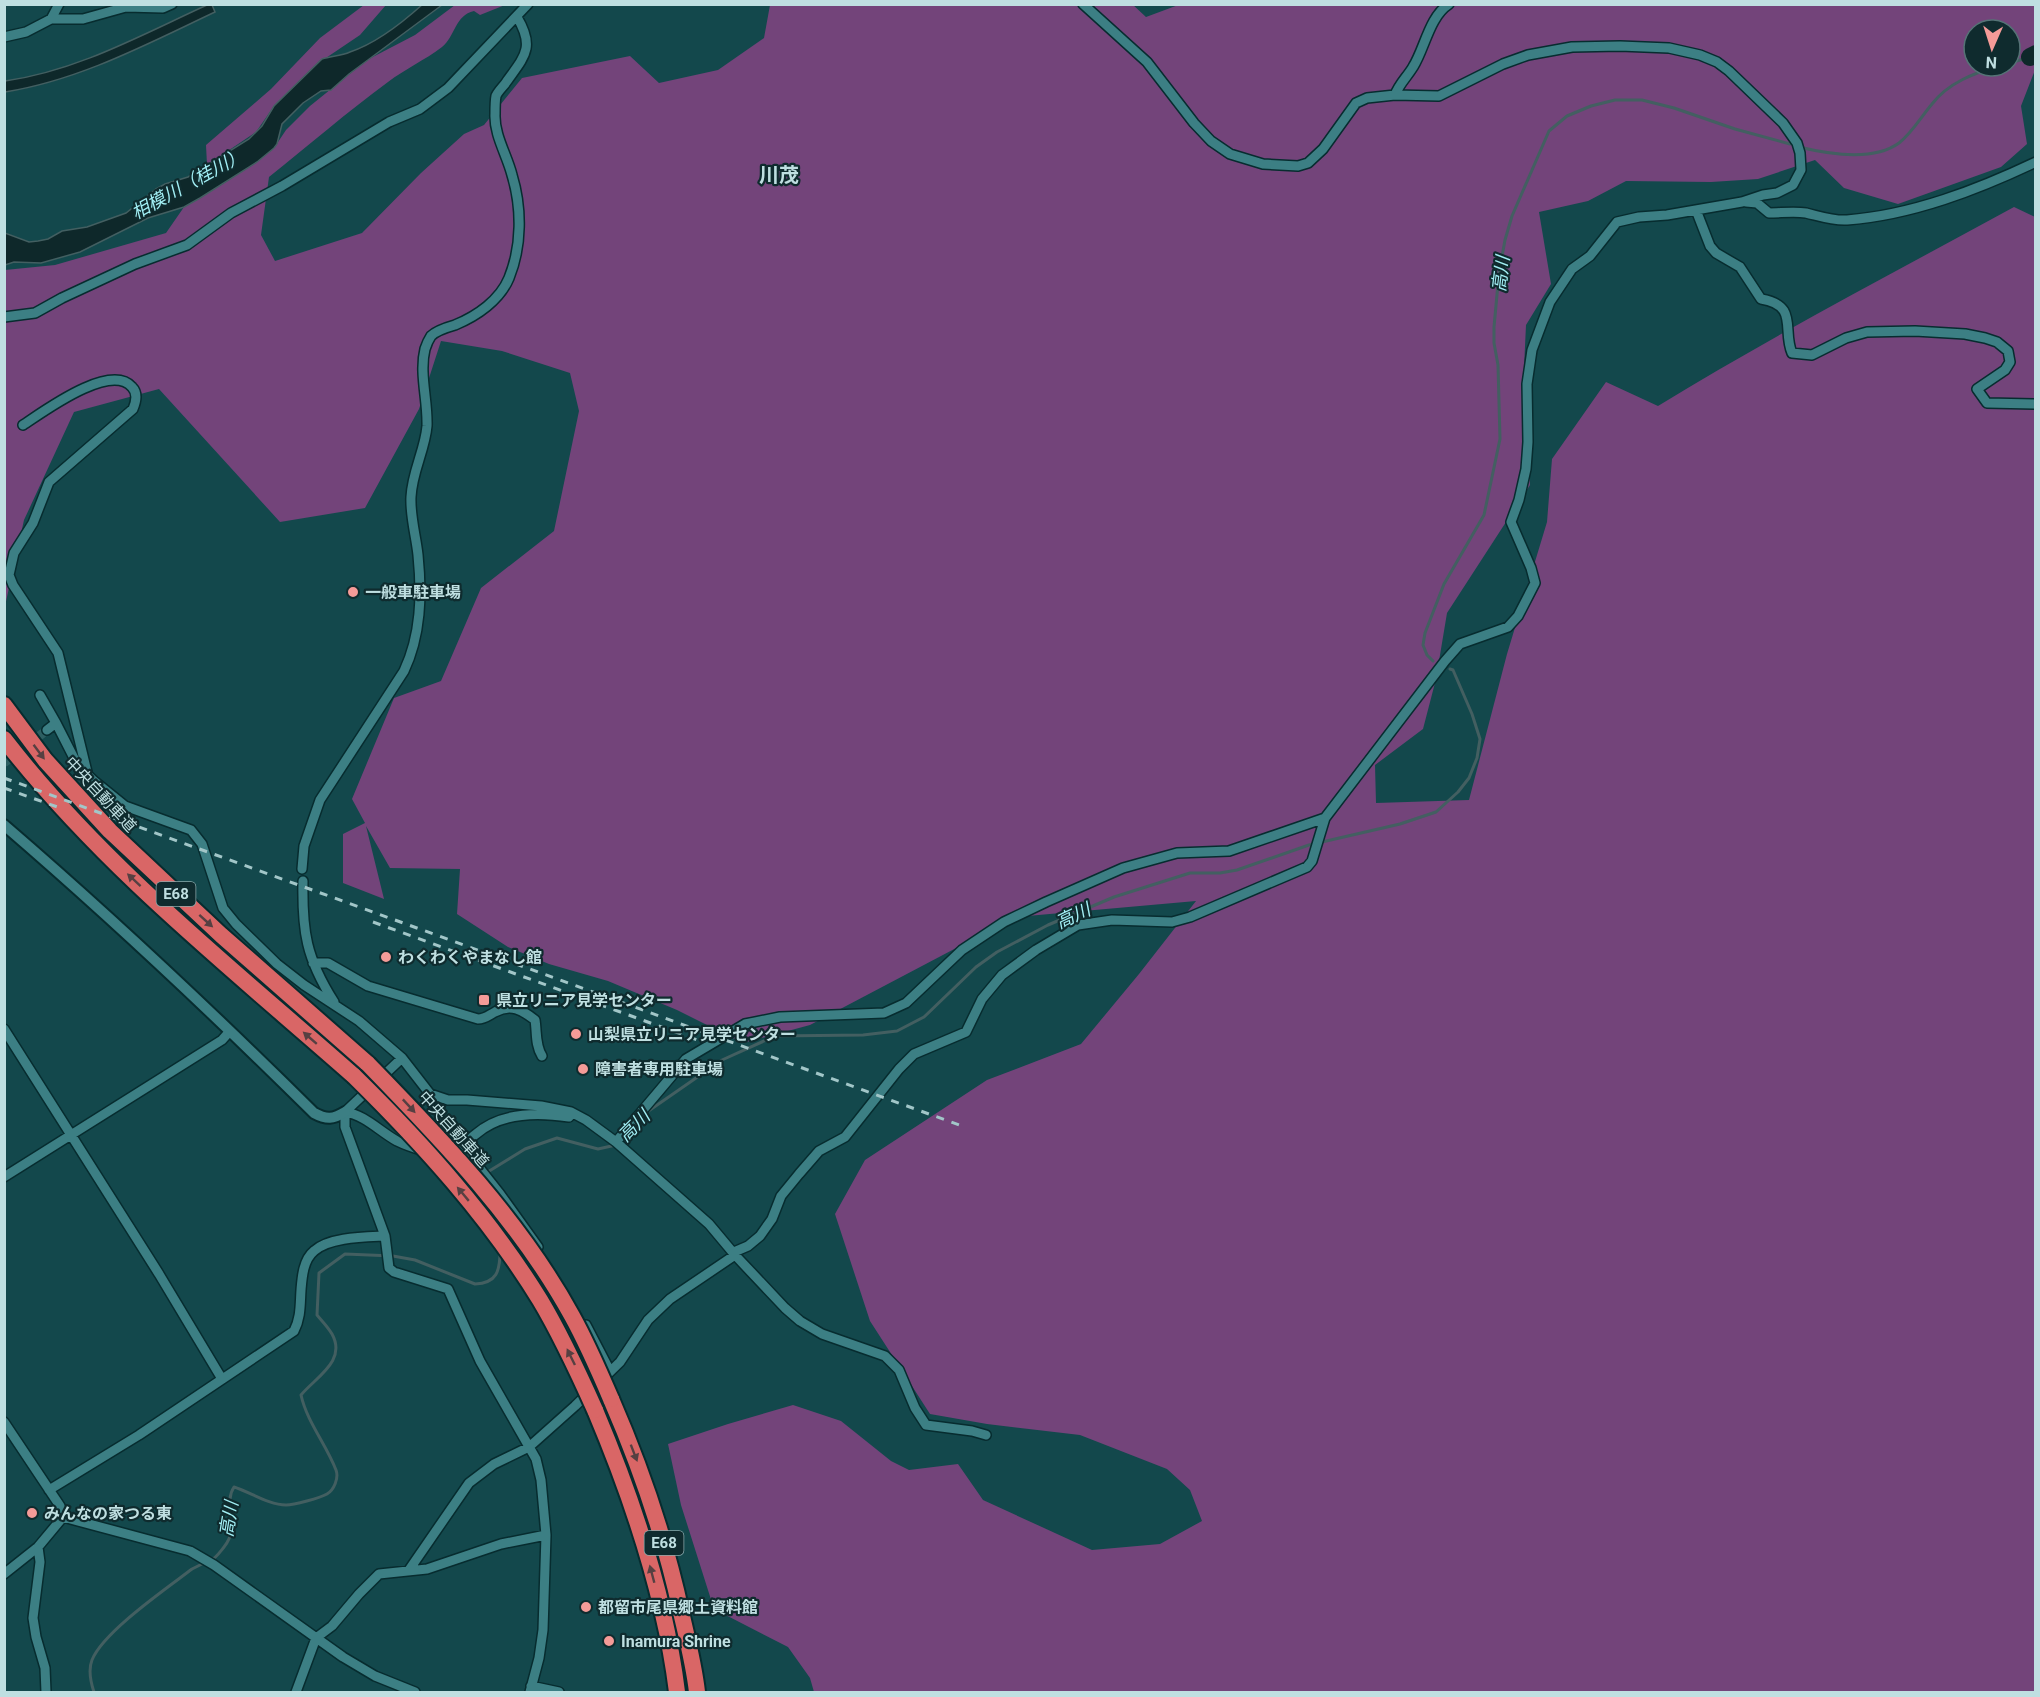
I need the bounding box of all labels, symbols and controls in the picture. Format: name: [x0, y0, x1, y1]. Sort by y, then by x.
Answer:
north arrow: [1962, 18, 2022, 78]
text: N: [1985, 53, 1997, 72]
water label: 相模川（桂川）: [128, 144, 248, 223]
district label: 川茂: [759, 163, 799, 187]
water label: 高川: [1488, 253, 1513, 293]
place label: 一般車駐車場: [365, 583, 461, 602]
marker: 一般車駐車場: [346, 585, 360, 599]
one-way arrow: [33, 744, 45, 760]
street label: 中央自動車道: [61, 753, 140, 836]
one-way arrow: [127, 874, 142, 887]
road number: E68: [156, 882, 195, 906]
water label: 高川: [1052, 898, 1095, 933]
one-way arrow: [198, 913, 212, 927]
place label: わくわくやまなし館: [398, 948, 542, 967]
marker: わくわくやまなし館: [379, 950, 393, 964]
place label: 県立リニア見学センター: [496, 991, 672, 1010]
marker: 県立リニア見学センター: [477, 993, 491, 1007]
place label: 山梨県立リニア見学センター: [588, 1025, 796, 1044]
marker: 山梨県立リニア見学センター: [569, 1027, 583, 1041]
one-way arrow: [303, 1031, 318, 1045]
place label: 障害者専用駐車場: [595, 1060, 723, 1079]
marker: 障害者専用駐車場: [576, 1062, 590, 1076]
street label: 中央自動車道: [414, 1087, 493, 1171]
one-way arrow: [401, 1099, 415, 1113]
water label: 高川: [613, 1104, 655, 1146]
one-way arrow: [457, 1186, 470, 1202]
one-way arrow: [566, 1348, 575, 1365]
one-way arrow: [630, 1444, 639, 1462]
water label: 高川: [215, 1498, 242, 1538]
place label: みんなの家つる東: [44, 1504, 172, 1523]
marker: みんなの家つる東: [25, 1506, 39, 1520]
road number: E68: [644, 1531, 684, 1555]
one-way arrow: [647, 1564, 656, 1582]
place label: 都留市尾県郷土資料館: [598, 1598, 758, 1617]
marker: 都留市尾県郷土資料館: [579, 1600, 593, 1614]
place label: Inamura Shrine: [621, 1632, 731, 1651]
marker: Inamura Shrine: [602, 1634, 616, 1648]

